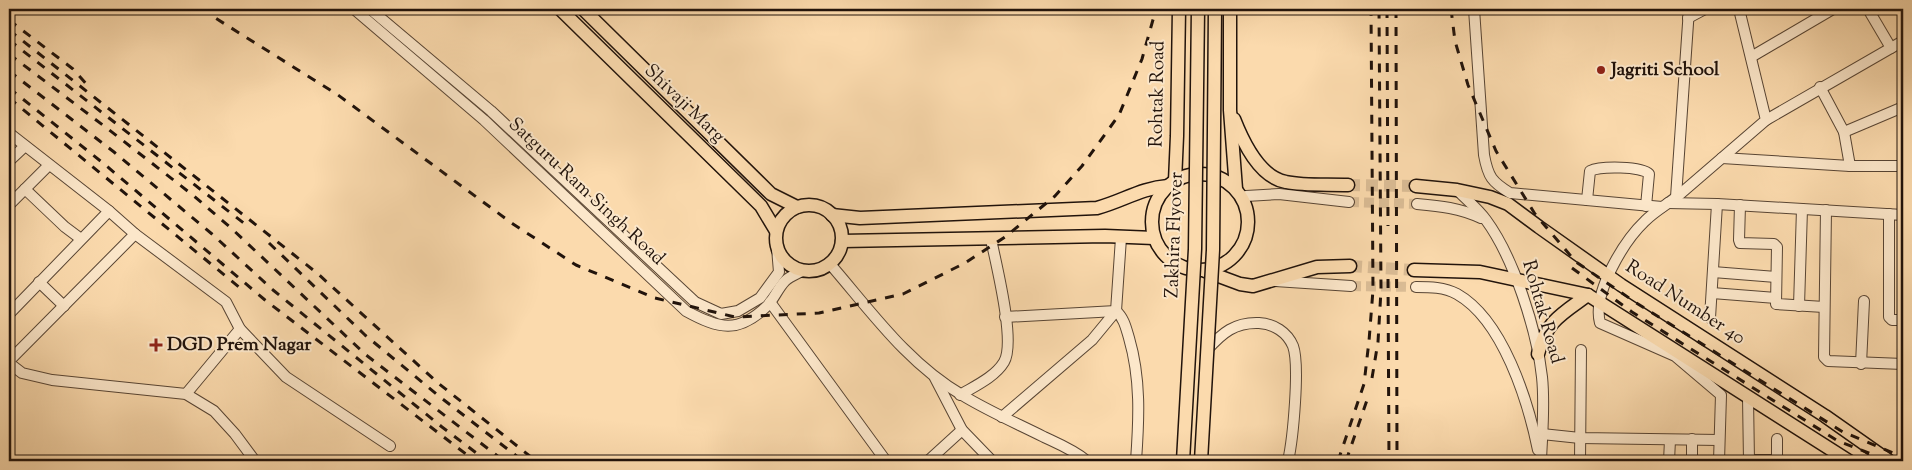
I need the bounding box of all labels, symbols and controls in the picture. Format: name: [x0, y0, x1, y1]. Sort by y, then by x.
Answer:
street label: Rohtak Road: [1144, 40, 1172, 148]
place label: Jagriti School: [1609, 57, 1720, 84]
street label: Shivaji Marg: [637, 58, 731, 150]
marker: Jagriti School: [1595, 64, 1607, 76]
street label: Satguru Ram Singh Road: [502, 112, 671, 272]
street label: Zakhira Flyover: [1159, 171, 1191, 299]
street label: Road Number 40: [1620, 254, 1750, 352]
street label: Rohtak Road: [1514, 257, 1570, 367]
place label: DGD Prem Nagar: [167, 332, 312, 359]
marker: DGD Prem Nagar: [149, 338, 163, 352]

